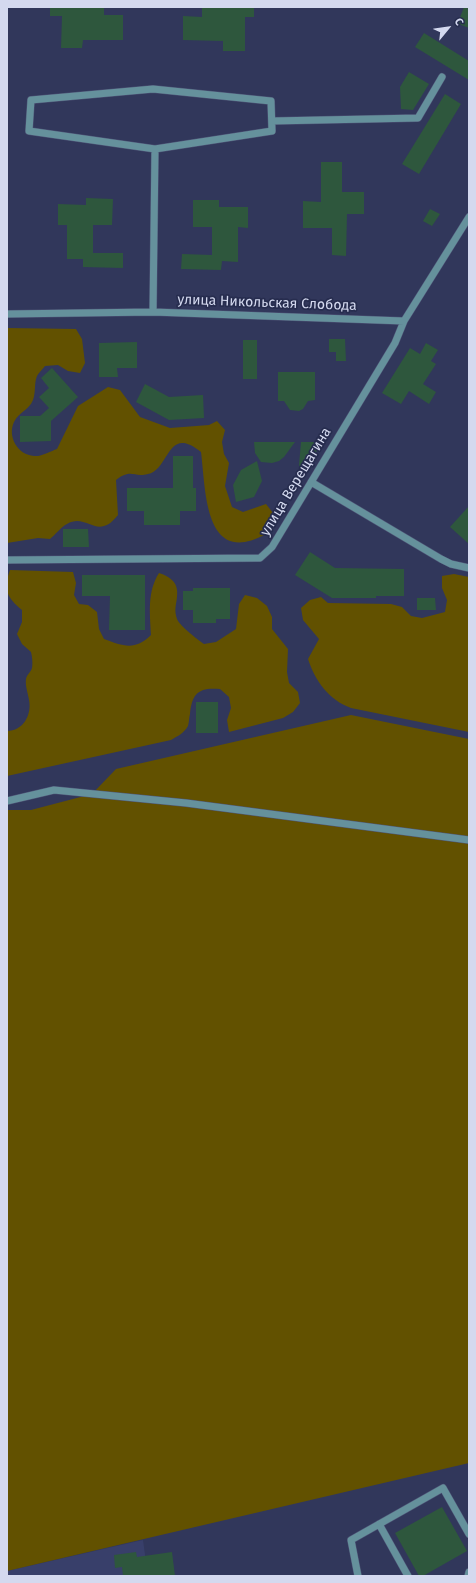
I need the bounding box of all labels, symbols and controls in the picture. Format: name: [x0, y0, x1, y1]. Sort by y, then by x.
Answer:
north arrow: [428, 8, 468, 48]
text: С: [452, 16, 466, 28]
street label: улица Никольская Слобода: [177, 291, 357, 315]
street label: улица Верещагина: [257, 425, 335, 539]

